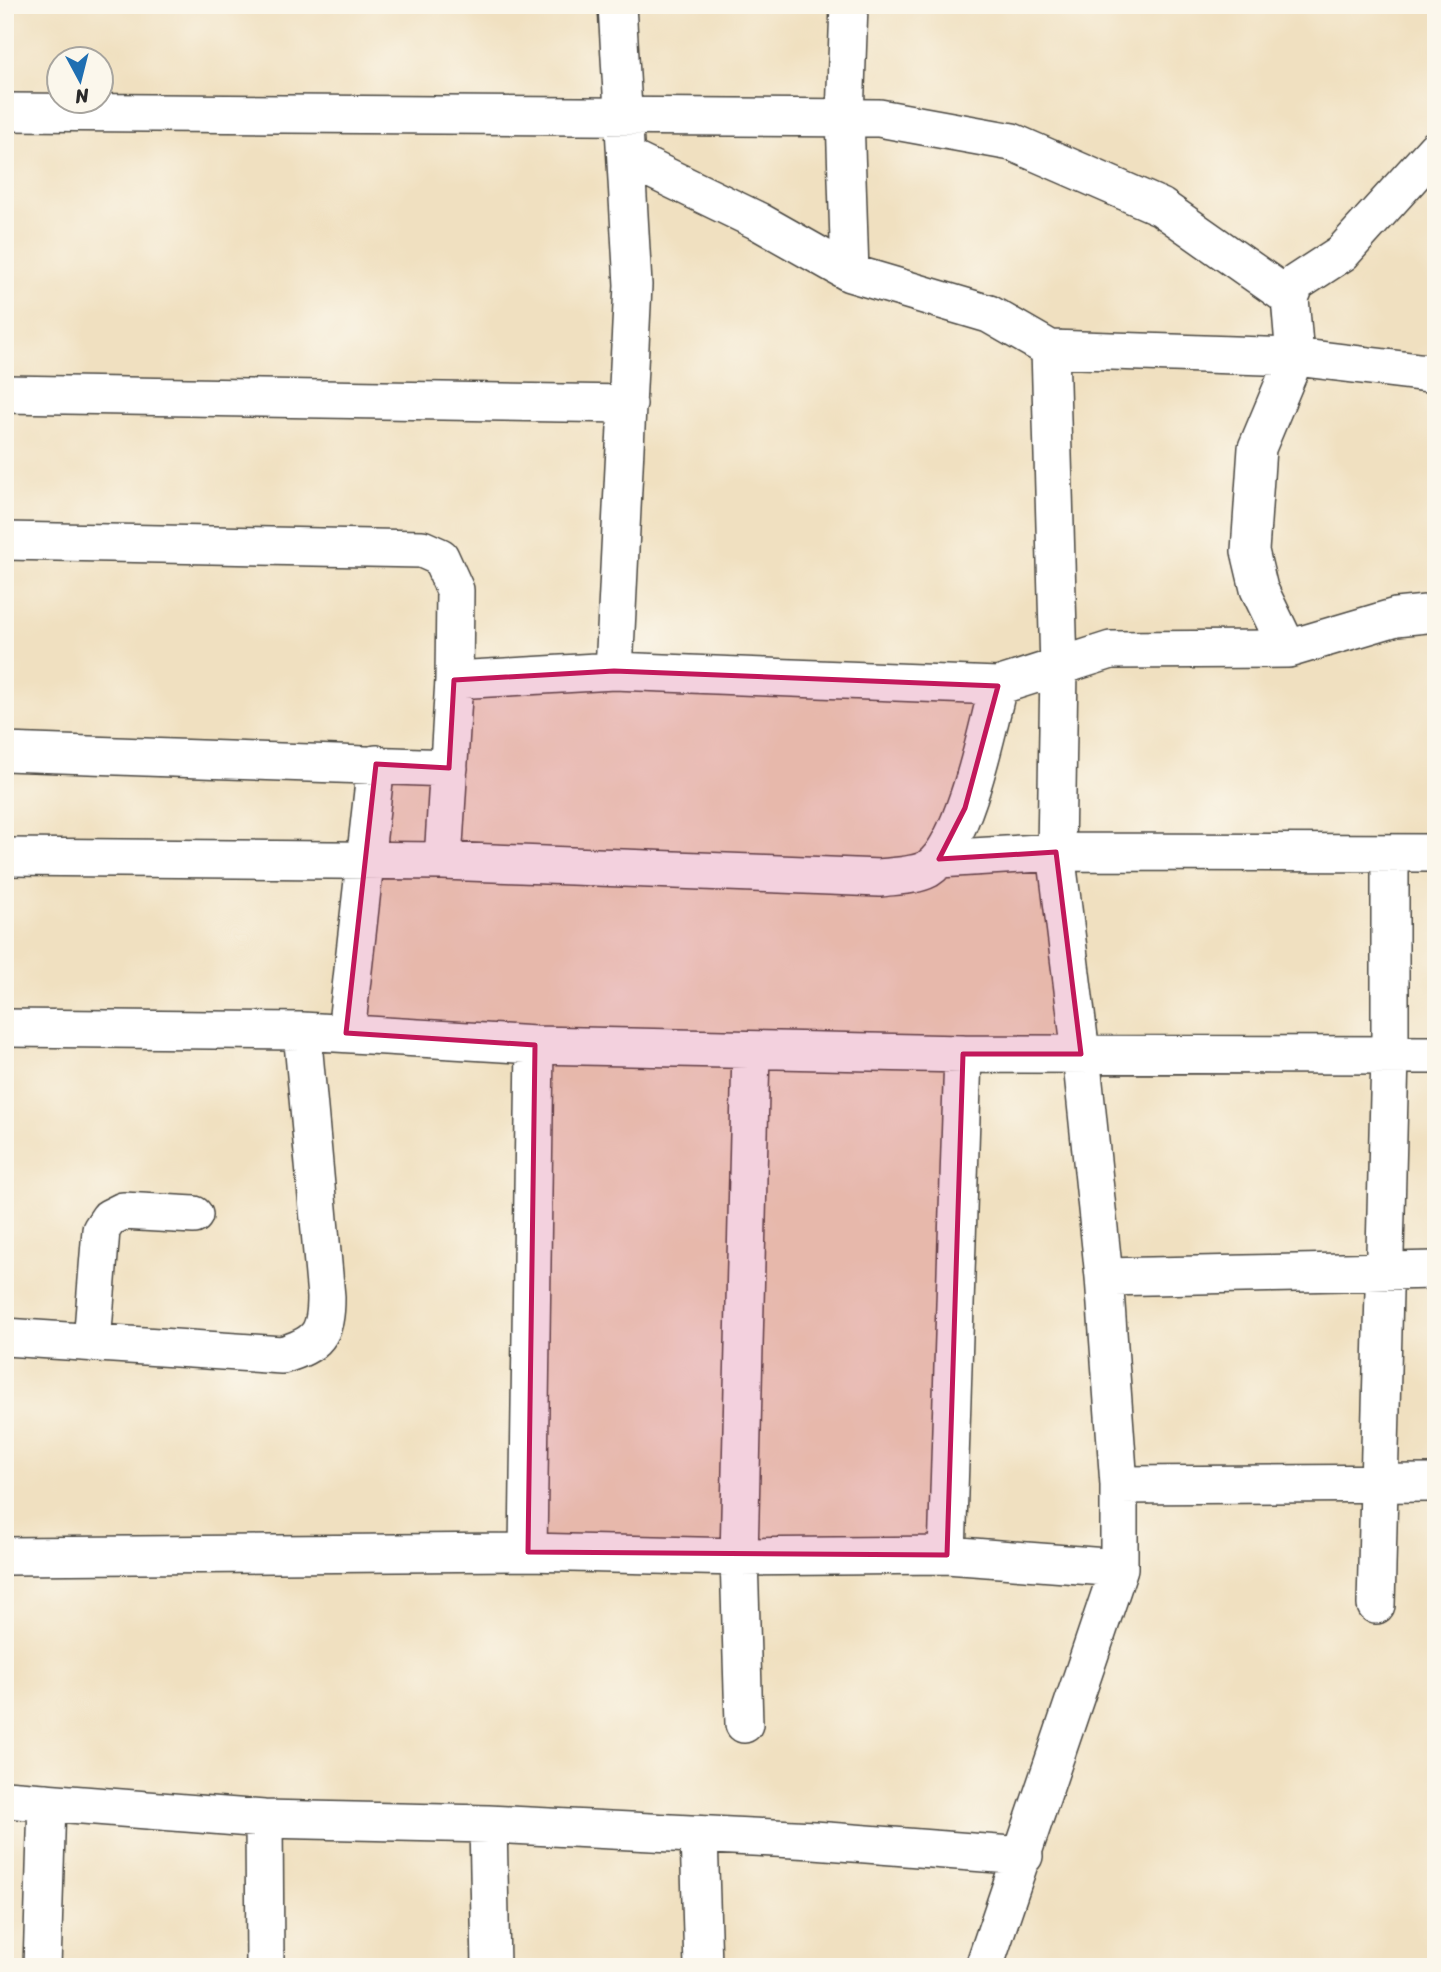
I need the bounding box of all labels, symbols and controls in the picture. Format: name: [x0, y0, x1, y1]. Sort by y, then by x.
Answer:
north arrow: [46, 46, 116, 116]
text: N: [73, 79, 92, 114]

